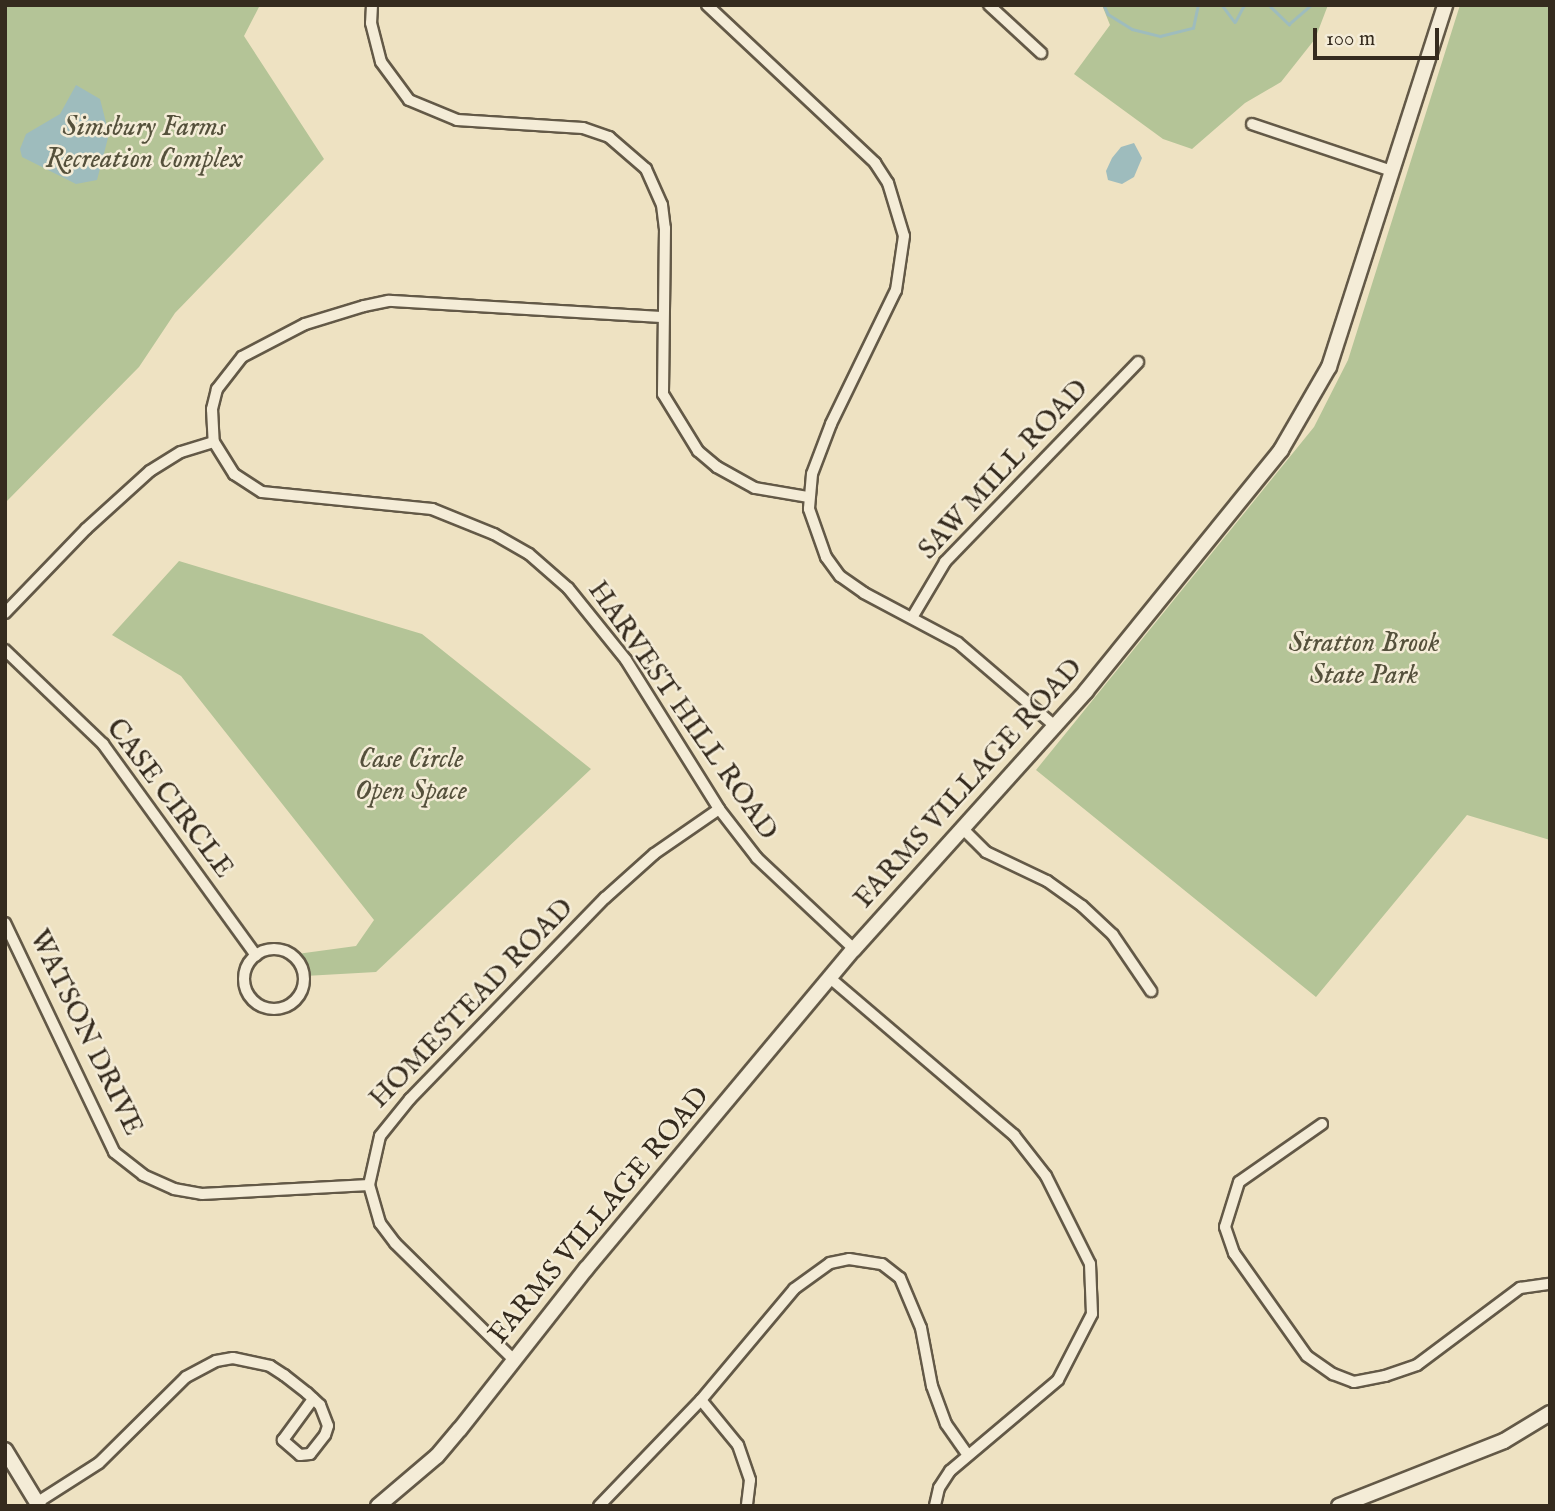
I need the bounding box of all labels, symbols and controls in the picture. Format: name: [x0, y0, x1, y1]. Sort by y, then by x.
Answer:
scale bar: [1317, 14, 1443, 58]
text: 100 m: [1326, 26, 1375, 53]
park label: Simsbury Farms Recreation Complex: [45, 111, 243, 177]
street label: SAW MILL ROAD: [912, 373, 1096, 567]
street label: HARVEST HILL ROAD: [580, 575, 784, 847]
park label: Stratton Brook State Park: [1288, 627, 1440, 693]
street label: FARMS VILLAGE ROAD: [848, 652, 1090, 916]
street label: CASE CIRCLE: [98, 713, 240, 885]
park label: Case Circle Open Space: [355, 743, 467, 809]
street label: HOMESTEAD ROAD: [363, 892, 581, 1116]
street label: WATSON DRIVE: [21, 925, 149, 1141]
street label: FARMS VILLAGE ROAD: [483, 1081, 717, 1351]

